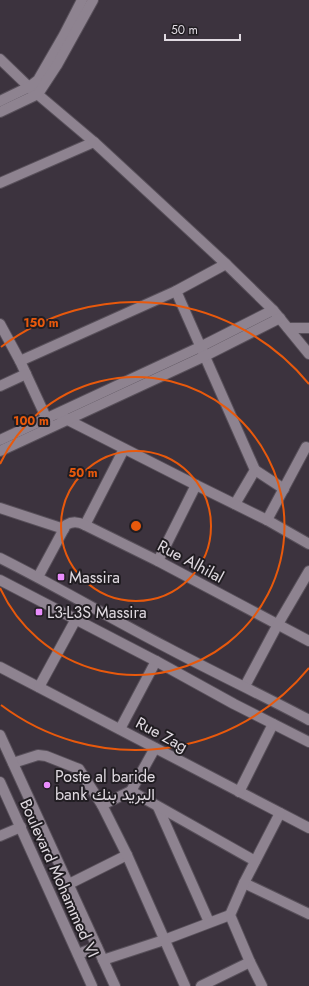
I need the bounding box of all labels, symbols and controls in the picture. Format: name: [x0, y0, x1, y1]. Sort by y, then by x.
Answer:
scale bar: [165, 16, 240, 42]
text: 50 m: [171, 21, 198, 39]
text: 150 m: [23, 314, 59, 332]
text: 100 m: [13, 412, 49, 430]
text: 50 m: [68, 464, 98, 482]
centre of rings: [129, 519, 143, 533]
street label: Rue Alhilal: [153, 534, 228, 589]
place label: Massira: [69, 566, 120, 589]
marker: Massira: [56, 572, 66, 582]
place label: L3-L3S Massira: [47, 601, 147, 624]
marker: L3-L3S Massira: [34, 607, 44, 617]
street label: Rue Zag: [132, 711, 192, 758]
place label: Poste al baride bank البريد بنك: [55, 765, 155, 806]
marker: Poste al baride bank البريد بنك: [42, 780, 52, 790]
street label: Boulevard Mohammed VI: [14, 795, 105, 961]

